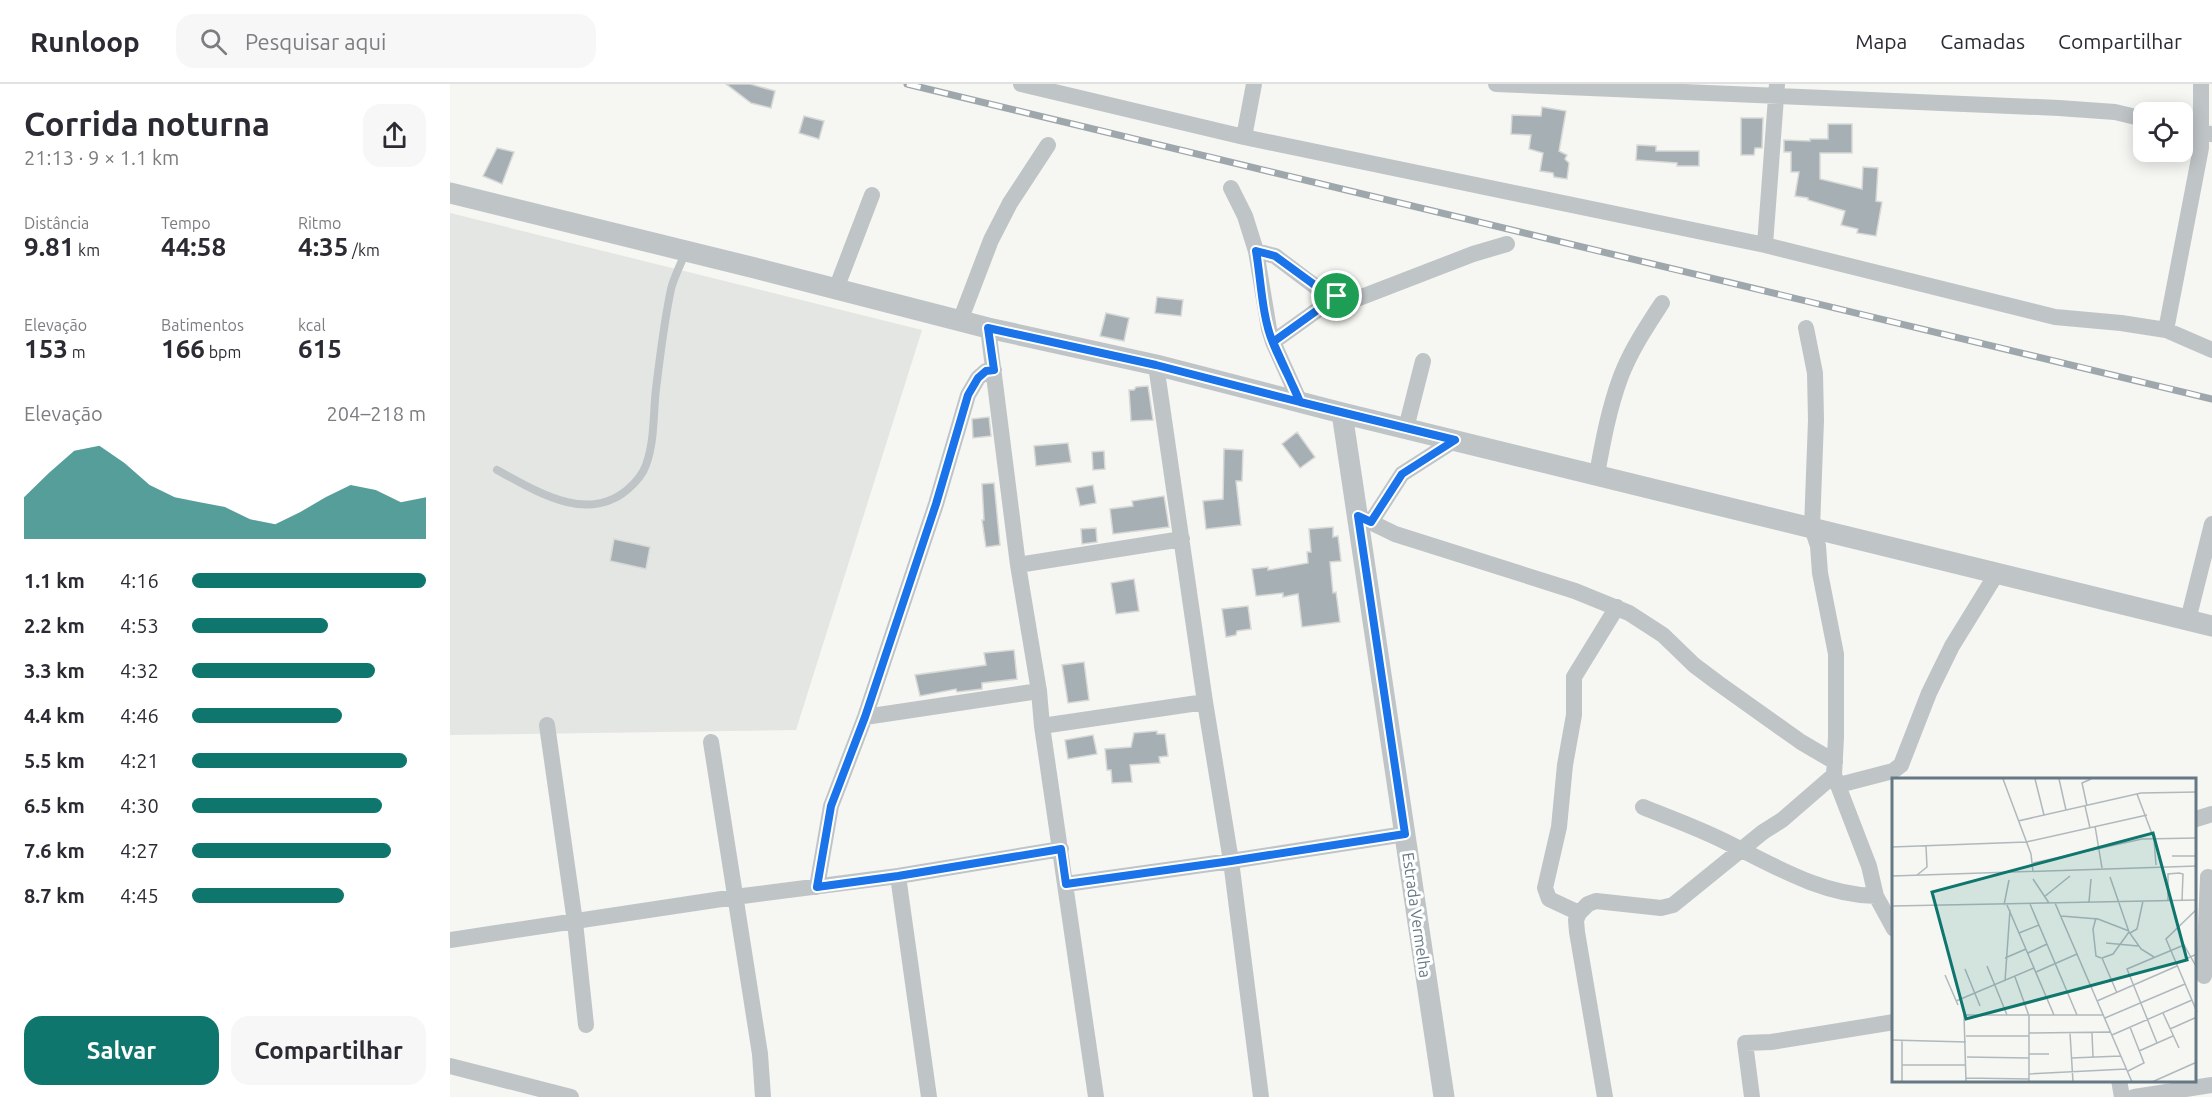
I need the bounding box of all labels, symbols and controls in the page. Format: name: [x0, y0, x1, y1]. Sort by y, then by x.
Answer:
search box: [176, 14, 596, 68]
icon: search: [197, 25, 230, 58]
text: Runloop: [30, 26, 140, 57]
text: Pesquisar aqui: [245, 29, 386, 54]
text: Mapa: [1855, 29, 1907, 53]
text: Camadas: [1940, 29, 2025, 53]
text: Compartilhar: [2058, 29, 2182, 53]
map controls: [2133, 102, 2193, 162]
button: locate: [2133, 102, 2193, 162]
button: share: [363, 104, 426, 167]
text: Corrida noturna: [24, 105, 270, 142]
text: 21:13 · 9 × 1.1 km: [24, 146, 179, 169]
text: Distância: [24, 214, 89, 232]
text: Tempo: [161, 214, 211, 232]
text: Ritmo: [298, 214, 341, 232]
text: 9.81: [24, 232, 74, 261]
text: 44:58: [161, 232, 226, 261]
text: 4:35: [298, 232, 348, 261]
text: km: [74, 241, 100, 259]
text: /km: [348, 241, 380, 259]
pin: [1311, 270, 1362, 321]
icon: arrive: [1320, 279, 1353, 312]
text: Elevação: [24, 316, 87, 334]
text: Batimentos: [161, 316, 244, 334]
text: kcal: [298, 316, 326, 334]
text: 153: [24, 334, 68, 363]
text: 166: [161, 334, 205, 363]
text: 615: [298, 334, 342, 363]
text: m: [68, 343, 85, 361]
text: bpm: [205, 343, 241, 361]
text: Elevação: [24, 402, 103, 425]
text: 204–218 m: [327, 402, 426, 425]
text: 1.1 km: [24, 569, 85, 592]
text: 4:16: [120, 569, 159, 592]
text: 2.2 km: [24, 614, 85, 637]
text: 4:53: [120, 614, 159, 637]
text: 3.3 km: [24, 659, 85, 682]
text: 4:32: [120, 659, 159, 682]
text: 4.4 km: [24, 704, 85, 727]
text: 4:46: [120, 704, 159, 727]
text: 5.5 km: [24, 749, 85, 772]
text: 4:21: [120, 749, 159, 772]
inset map: [1892, 778, 2197, 1082]
text: 6.5 km: [24, 794, 85, 817]
text: 4:30: [120, 794, 159, 817]
text: 7.6 km: [24, 839, 85, 862]
text: 4:27: [120, 839, 159, 862]
street label: Estrada Vermelha: [1399, 851, 1435, 979]
text: 8.7 km: [24, 884, 85, 907]
text: 4:45: [120, 884, 159, 907]
button: Salvar: [24, 1016, 219, 1085]
button: Compartilhar: [231, 1016, 426, 1085]

